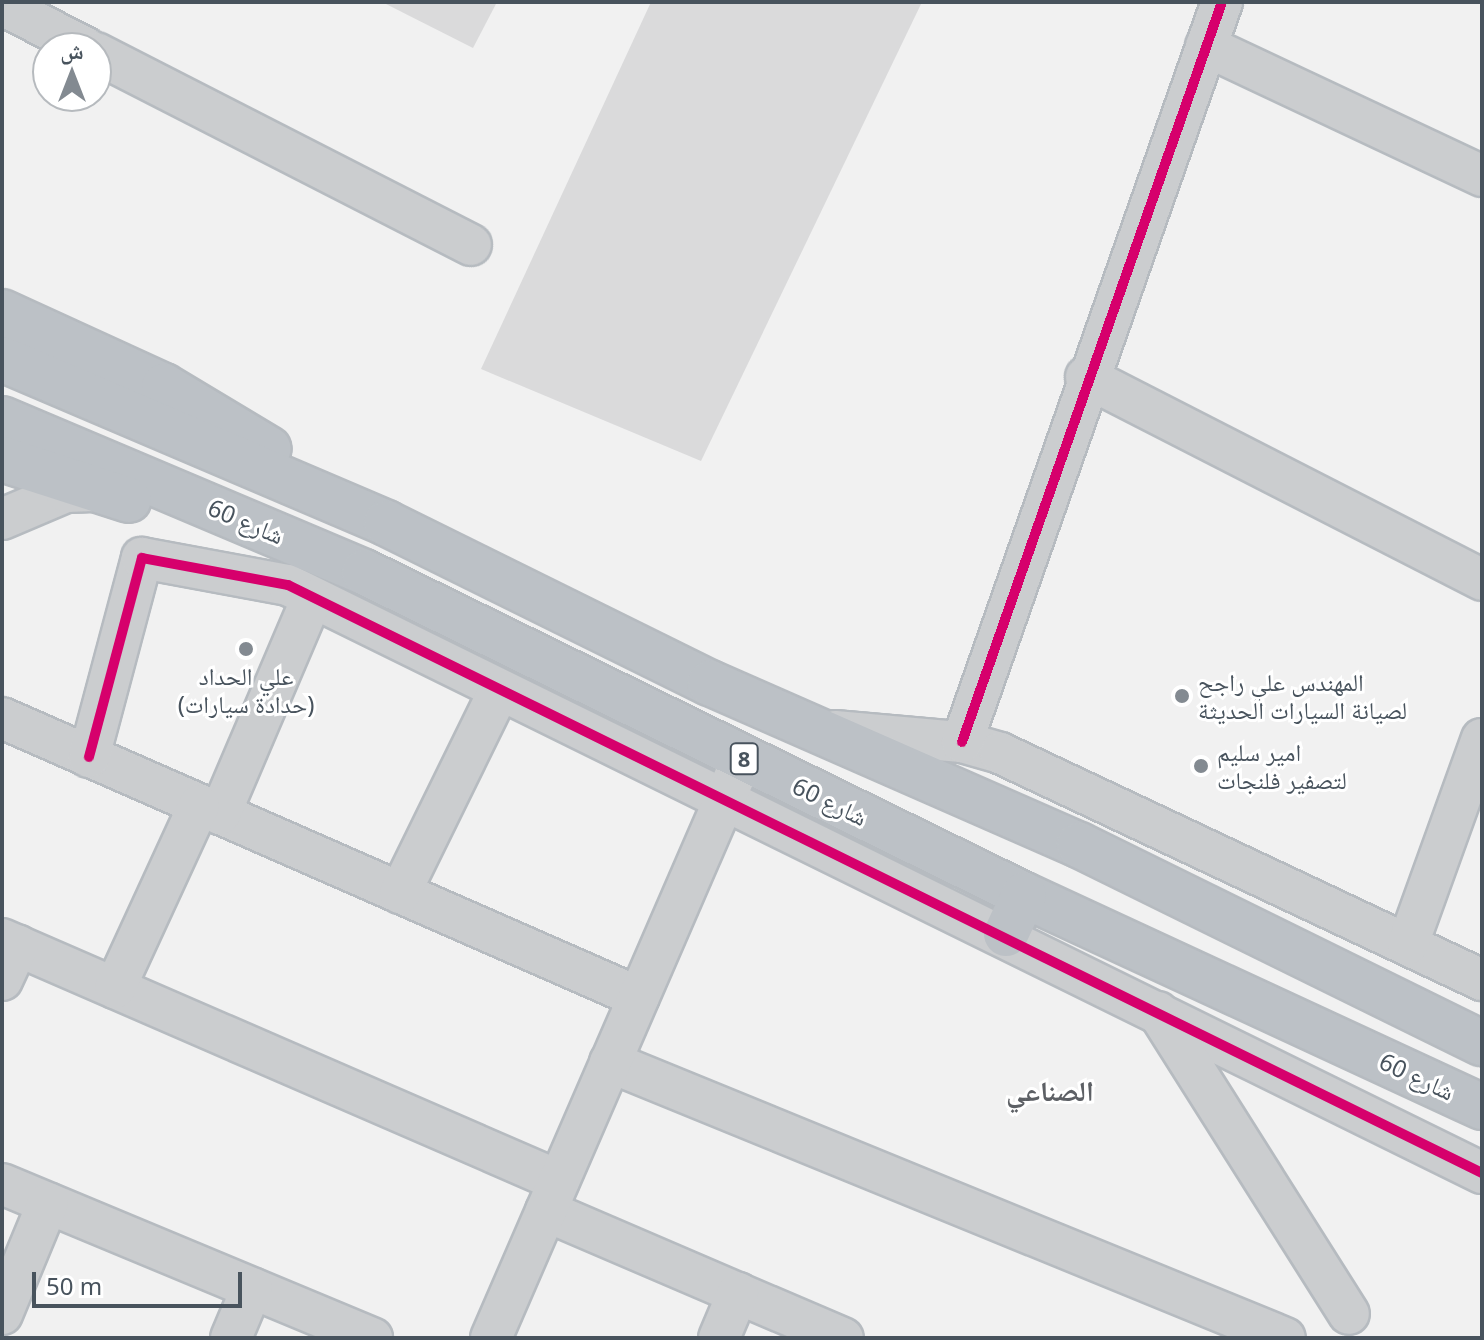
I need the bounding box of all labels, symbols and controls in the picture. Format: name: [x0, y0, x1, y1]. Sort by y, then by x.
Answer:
north arrow: [32, 32, 112, 112]
text: ش: [60, 35, 84, 65]
street label: شارع 60: [204, 492, 288, 550]
marker: علي الحداد (حدادة سيارات): [237, 640, 255, 658]
place label: علي الحداد (حدادة سيارات): [178, 662, 314, 718]
place label: المهندس علي راجح لصيانة السيارات الحديثة: [1198, 668, 1407, 724]
marker: المهندس علي راجح لصيانة السيارات الحديثة: [1173, 687, 1191, 705]
place label: امير سليم لتصفير فلنجات: [1217, 738, 1347, 794]
road number: 8: [728, 741, 760, 777]
marker: امير سليم لتصفير فلنجات: [1192, 757, 1210, 775]
street label: شارع 60: [788, 771, 872, 831]
street label: شارع 60: [1375, 1046, 1459, 1106]
district label: الصناعي: [1006, 1073, 1094, 1107]
scale bar: [36, 1256, 246, 1306]
text: 50 m: [46, 1269, 102, 1302]

